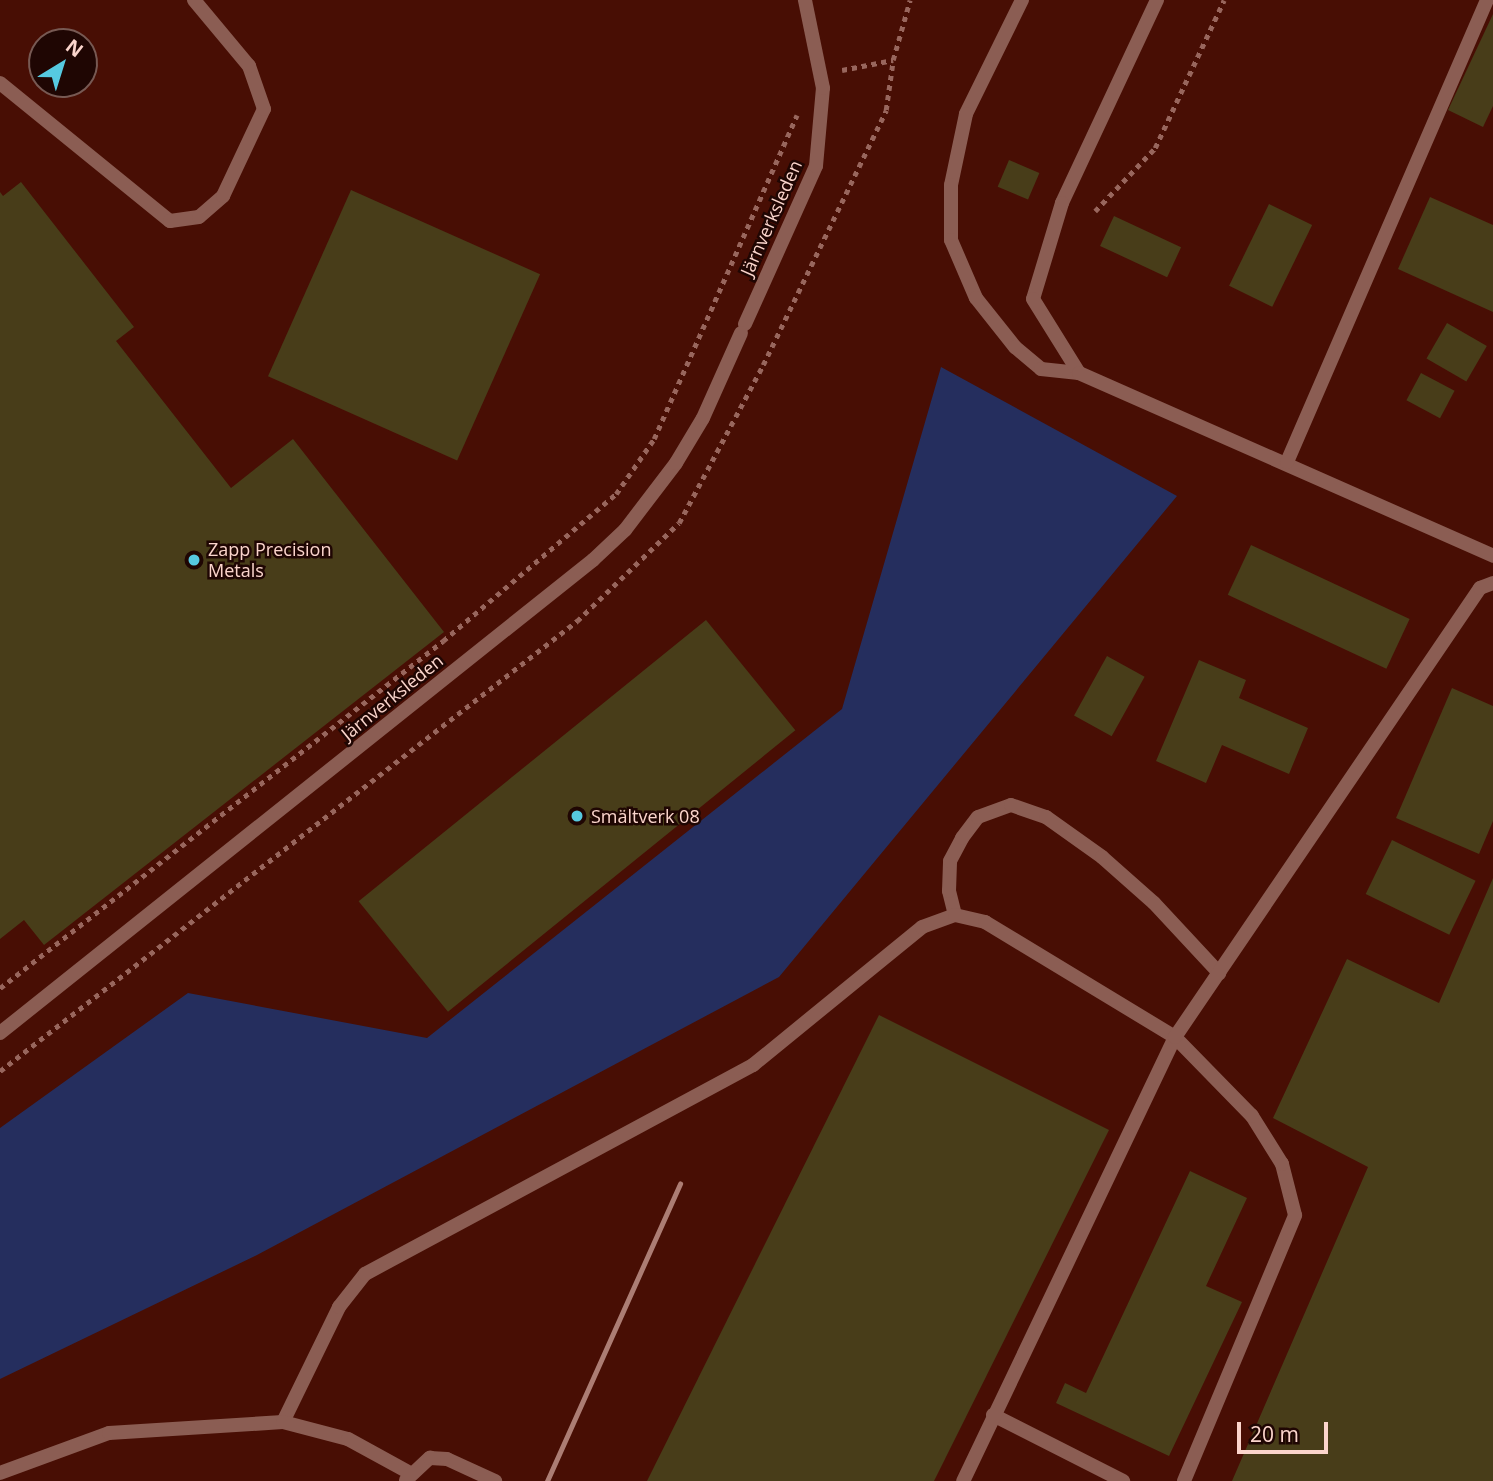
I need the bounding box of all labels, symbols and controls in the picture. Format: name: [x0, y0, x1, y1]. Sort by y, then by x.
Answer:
north arrow: [28, 28, 98, 98]
text: N: [61, 33, 89, 63]
street label: Järnverksleden: [736, 157, 806, 279]
place label: Zapp Precision Metals: [208, 539, 331, 582]
marker: Zapp Precision Metals: [186, 552, 202, 568]
street label: Järnverksleden: [337, 649, 447, 745]
place label: Smältverk 08: [591, 805, 700, 827]
marker: Smältverk 08: [569, 808, 585, 824]
scale bar: [1241, 1408, 1332, 1452]
text: 20 m: [1250, 1420, 1299, 1448]

